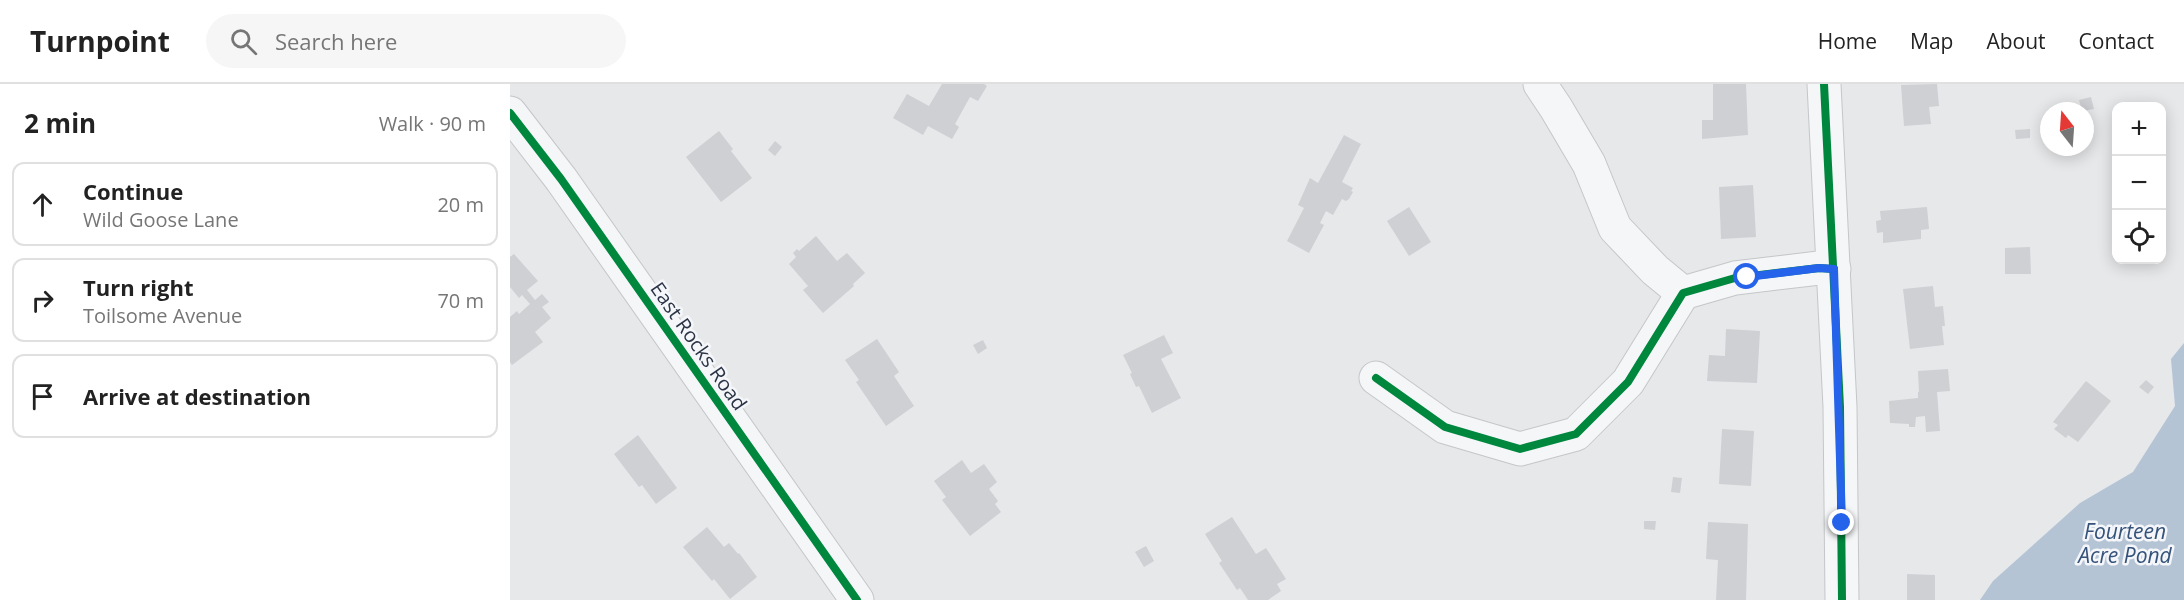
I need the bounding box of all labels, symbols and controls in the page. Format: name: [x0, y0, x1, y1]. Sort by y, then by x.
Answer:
search box: [206, 14, 626, 68]
text: Turnpoint: [30, 22, 170, 60]
icon: search: [227, 25, 260, 58]
text: Search here: [275, 26, 397, 56]
text: Home: [1818, 27, 1877, 55]
text: Map: [1910, 27, 1953, 55]
text: About: [1986, 27, 2046, 55]
text: Contact: [2079, 27, 2154, 55]
north arrow: [2040, 102, 2094, 156]
map controls: [2112, 102, 2166, 264]
button: +: [2112, 102, 2166, 156]
text: 2 min: [24, 105, 96, 141]
text: Walk · 90 m: [379, 110, 486, 137]
button: −: [2112, 156, 2166, 210]
text: Continue: [83, 176, 183, 206]
icon: ahead: [26, 188, 59, 221]
text: 20 m: [437, 191, 484, 218]
text: Wild Goose Lane: [83, 206, 239, 233]
button: locate: [2112, 210, 2166, 264]
route start: [1733, 263, 1759, 289]
text: Turn right: [83, 272, 194, 302]
street label: East Rocks Road: [645, 276, 753, 416]
icon: right: [26, 284, 59, 317]
text: 70 m: [437, 287, 484, 314]
text: Toilsome Avenue: [83, 302, 242, 329]
icon: arrive: [26, 380, 59, 413]
text: Arrive at destination: [83, 381, 311, 411]
route end: [1828, 509, 1854, 535]
water label: Fourteen Acre Pond: [2076, 517, 2173, 569]

